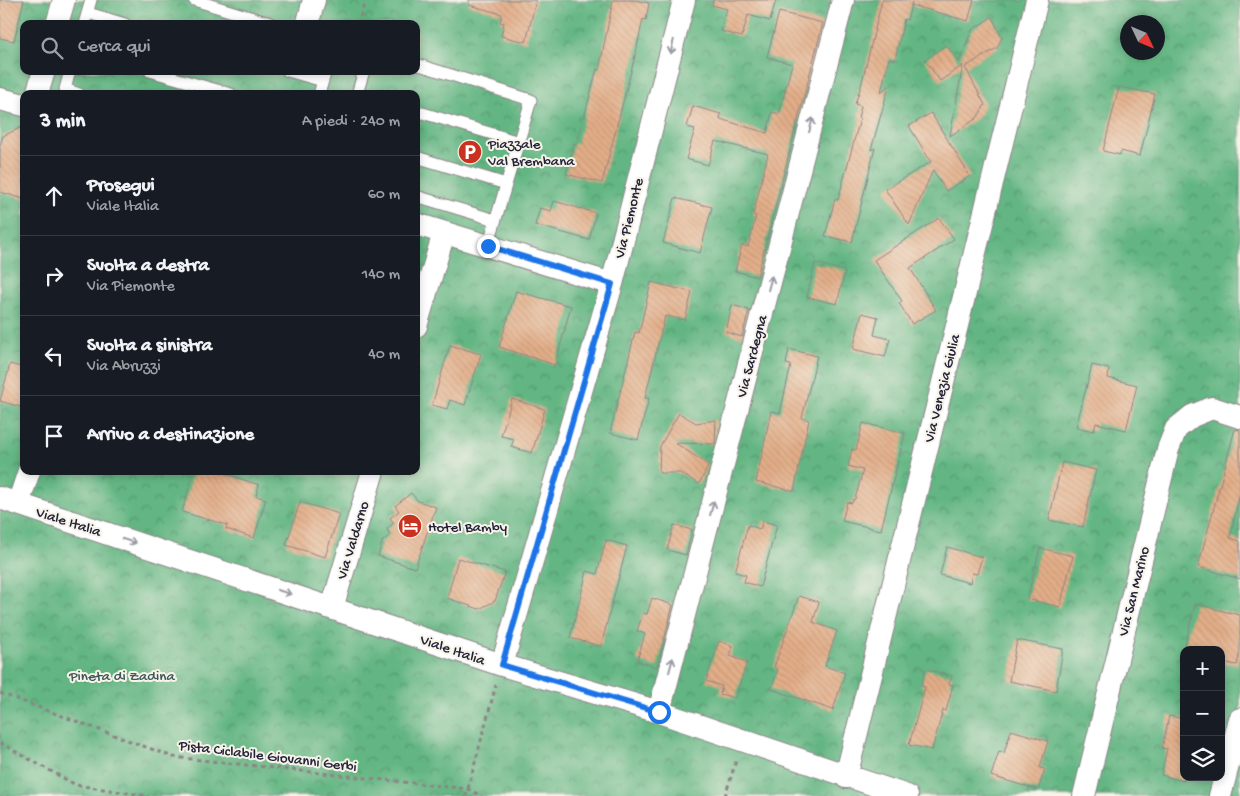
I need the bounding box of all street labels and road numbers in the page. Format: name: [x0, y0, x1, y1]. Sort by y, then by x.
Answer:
street label: Via Piemonte: [611, 176, 649, 261]
street label: Via Sardegna: [733, 313, 773, 401]
street label: Via Venezia Giulia: [921, 332, 965, 445]
street label: Via Valdarno: [333, 499, 374, 583]
street label: Viale Italia: [33, 504, 104, 542]
street label: Via San Marino: [1115, 545, 1155, 639]
street label: Viale Italia: [417, 631, 488, 671]
street label: Pista Ciclabile Giovanni Gerbi: [177, 737, 358, 777]

